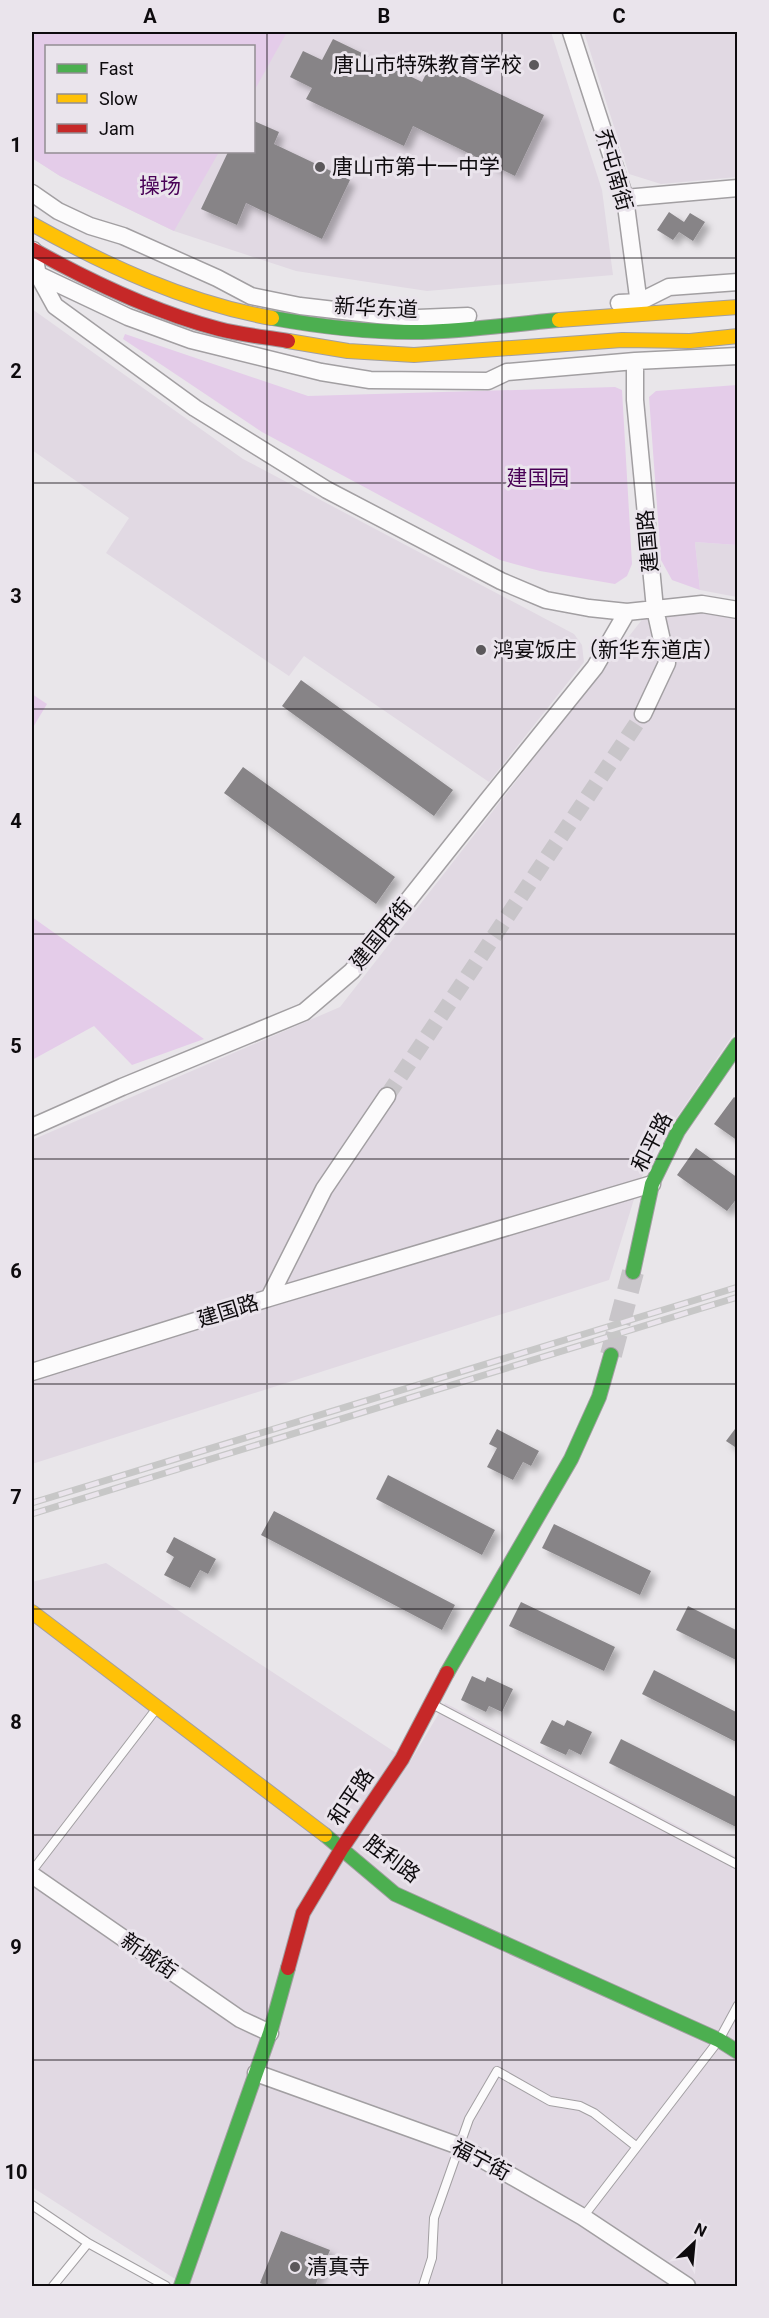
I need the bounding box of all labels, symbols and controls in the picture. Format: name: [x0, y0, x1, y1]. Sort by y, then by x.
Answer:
text: A: [143, 4, 157, 28]
text: B: [378, 4, 390, 28]
text: C: [612, 4, 626, 28]
legend: [45, 45, 255, 153]
place label: 唐山市特殊教育学校: [333, 53, 522, 77]
text: Fast: [99, 58, 134, 79]
marker: 唐山市特殊教育学校: [527, 58, 541, 72]
text: Slow: [99, 88, 138, 109]
text: Jam: [99, 118, 135, 139]
street label: 乔屯南街: [591, 126, 637, 214]
text: 1: [10, 133, 22, 157]
place label: 唐山市第十一中学: [332, 155, 500, 179]
marker: 唐山市第十一中学: [313, 160, 327, 174]
park label: 操场: [139, 174, 181, 198]
street label: 新华东道: [333, 294, 419, 322]
text: 2: [10, 359, 22, 383]
park label: 建国园: [507, 466, 570, 490]
street label: 建国路: [633, 509, 663, 573]
text: 3: [10, 584, 22, 608]
place label: 鸿宴饭庄（新华东道店）: [493, 638, 724, 662]
marker: 鸿宴饭庄（新华东道店）: [474, 643, 488, 657]
text: 4: [10, 809, 22, 833]
street label: 建国西街: [345, 894, 417, 974]
text: 5: [10, 1034, 22, 1058]
street label: 和平路: [627, 1108, 677, 1176]
text: 6: [10, 1259, 22, 1283]
street label: 建国路: [194, 1290, 262, 1332]
text: 7: [10, 1485, 22, 1509]
text: 8: [10, 1710, 22, 1734]
street label: 和平路: [323, 1764, 379, 1830]
street label: 胜利路: [360, 1830, 424, 1888]
street label: 新城街: [116, 1928, 182, 1984]
text: 9: [10, 1935, 22, 1959]
street label: 福宁街: [448, 2135, 514, 2185]
text: 10: [5, 2160, 27, 2184]
north arrow: [664, 2213, 724, 2273]
text: N: [691, 2219, 710, 2241]
place label: 清真寺: [307, 2255, 370, 2279]
marker: 清真寺: [288, 2260, 302, 2274]

